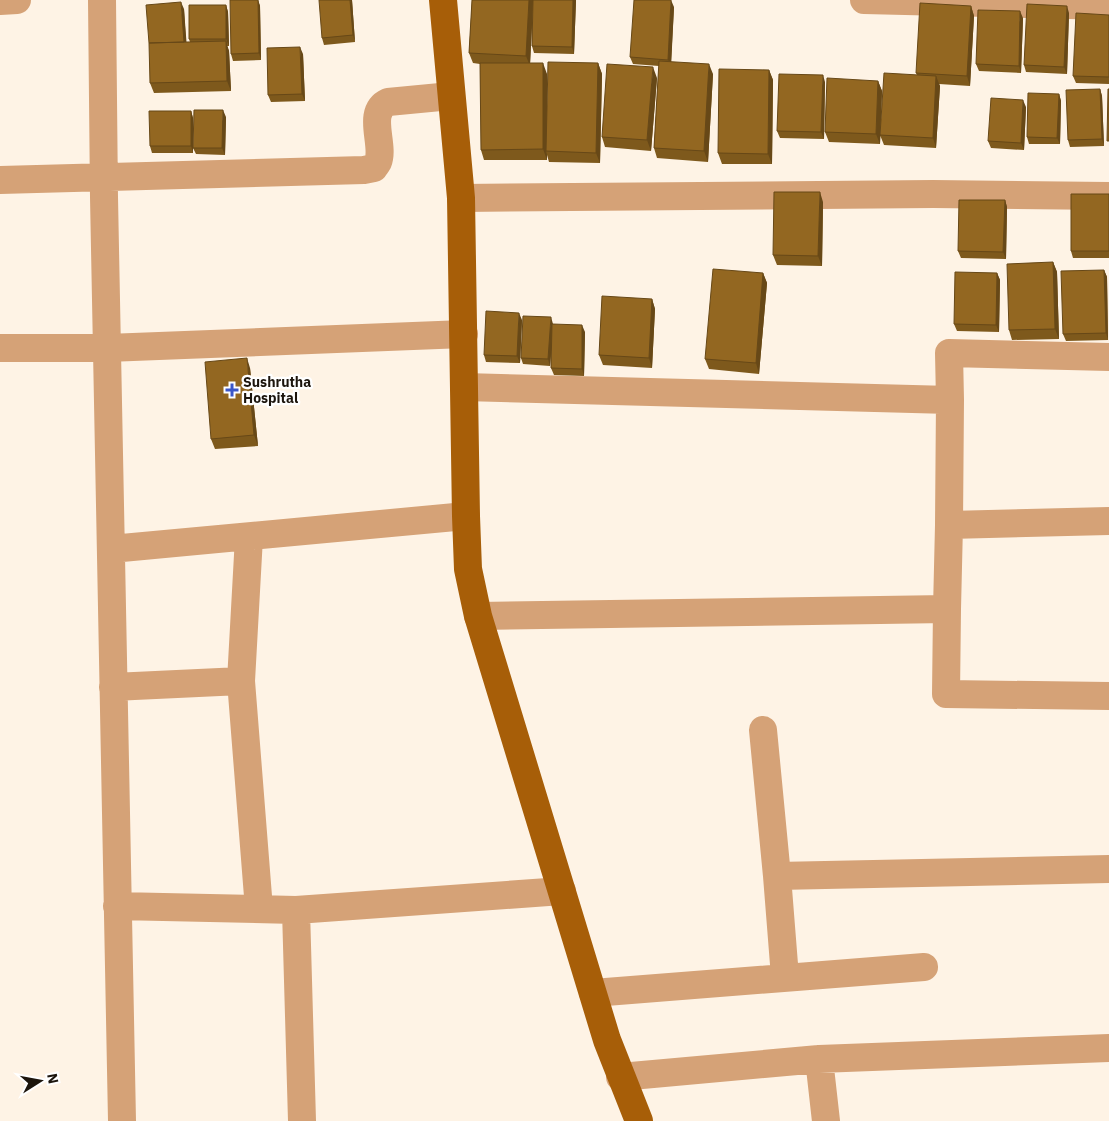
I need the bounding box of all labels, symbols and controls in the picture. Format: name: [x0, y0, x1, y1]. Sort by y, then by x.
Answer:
place label: Sushrutha Hospital: [243, 373, 311, 407]
marker: Sushrutha Hospital: [225, 383, 239, 397]
north arrow: [15, 1056, 65, 1106]
text: N: [43, 1072, 63, 1085]

